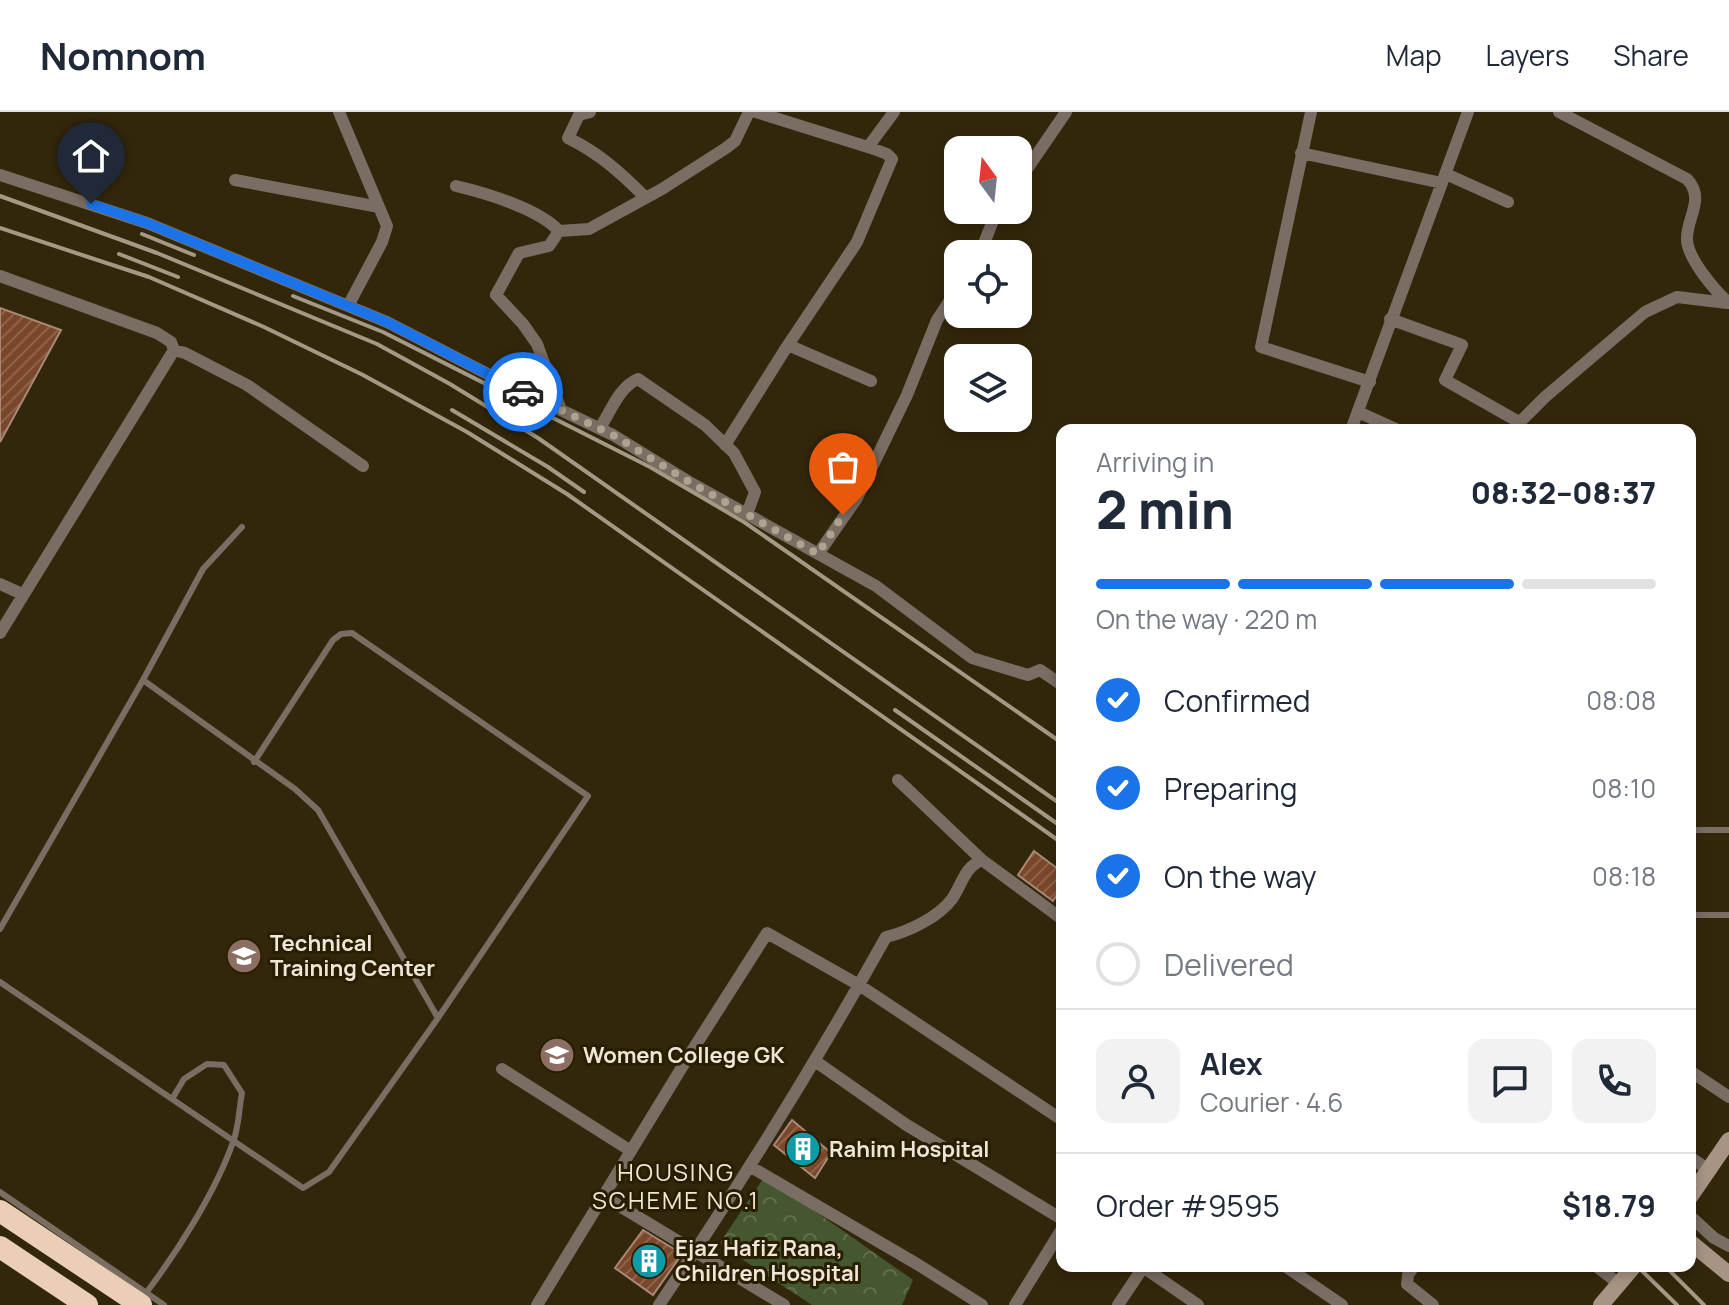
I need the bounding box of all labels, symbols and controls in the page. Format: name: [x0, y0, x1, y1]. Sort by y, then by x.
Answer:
text: Nomnom: [40, 29, 206, 81]
text: Map: [1386, 36, 1442, 74]
text: Layers: [1486, 36, 1569, 74]
text: Share: [1613, 36, 1689, 74]
pin: [57, 122, 125, 204]
icon: home: [69, 134, 113, 178]
north arrow: [944, 136, 1032, 224]
map controls: [944, 136, 1032, 432]
button: locate: [944, 240, 1032, 328]
button: layers: [944, 344, 1032, 432]
courier: [483, 352, 563, 432]
icon: car: [501, 370, 545, 414]
pin: [809, 433, 877, 515]
text: Arriving in: [1096, 444, 1214, 480]
icon: bag: [821, 445, 865, 489]
text: 08:32–08:37: [1471, 472, 1656, 513]
text: 2 min: [1096, 474, 1234, 545]
text: On the way · 220 m: [1096, 601, 1317, 637]
icon: check: [1096, 678, 1140, 722]
text: Confirmed: [1164, 680, 1311, 721]
text: 08:08: [1586, 682, 1656, 718]
icon: check: [1096, 766, 1140, 810]
text: Preparing: [1164, 768, 1298, 809]
text: 08:10: [1591, 770, 1656, 806]
icon: check: [1096, 854, 1140, 898]
text: On the way: [1164, 856, 1317, 897]
text: 08:18: [1592, 858, 1656, 894]
place label: Technical Training Center: [270, 928, 435, 983]
school or university icon: Technical Training Center: [225, 937, 263, 975]
text: Delivered: [1164, 944, 1294, 985]
school or university icon: Women College GK: [538, 1036, 576, 1074]
button: person: [1096, 1039, 1180, 1123]
button: chat: [1468, 1039, 1552, 1123]
button: phone: [1572, 1039, 1656, 1123]
place label: Women College GK: [583, 1040, 785, 1070]
text: Alex: [1200, 1043, 1263, 1084]
text: Courier · 4.6: [1200, 1084, 1343, 1120]
building icon: Rahim Hospital: [784, 1130, 822, 1168]
place label: Rahim Hospital: [829, 1134, 990, 1164]
district label: HOUSING SCHEME NO.1: [592, 1155, 760, 1216]
text: Order #9595: [1096, 1185, 1280, 1226]
text: $18.79: [1562, 1185, 1656, 1226]
place label: Ejaz Hafiz Rana, Children Hospital: [675, 1233, 860, 1288]
building icon: Ejaz Hafiz Rana, Children Hospital: [630, 1242, 668, 1280]

